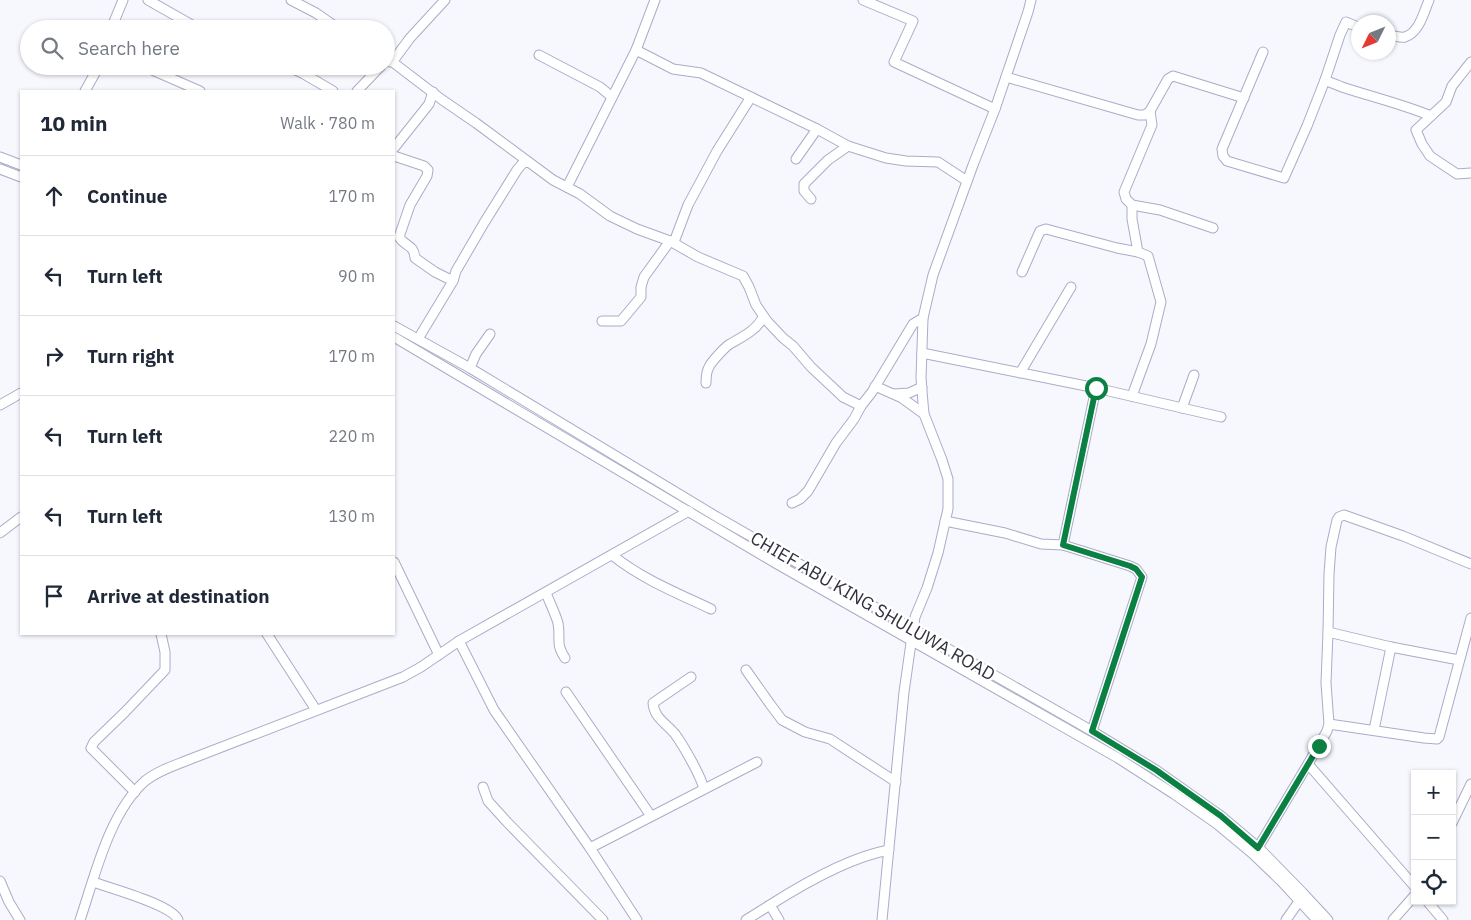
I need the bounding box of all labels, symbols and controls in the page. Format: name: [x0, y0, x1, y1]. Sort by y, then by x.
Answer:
north arrow: [1351, 15, 1396, 60]
search box: [20, 20, 395, 75]
icon: search: [38, 34, 66, 62]
text: Search here: [78, 36, 180, 60]
text: 10 min: [40, 109, 107, 137]
text: Walk · 780 m: [280, 113, 375, 133]
icon: ahead: [40, 182, 68, 210]
text: Continue: [87, 184, 167, 208]
text: 170 m: [328, 186, 375, 206]
icon: left: [40, 262, 68, 290]
text: Turn left: [87, 264, 163, 288]
text: 90 m: [338, 266, 375, 286]
icon: right: [40, 342, 68, 370]
text: Turn right: [87, 344, 174, 368]
text: 170 m: [328, 346, 375, 366]
route start: [1085, 377, 1108, 400]
icon: left: [40, 422, 68, 450]
text: Turn left: [87, 424, 163, 448]
text: 220 m: [328, 426, 375, 446]
icon: left: [40, 502, 68, 530]
text: Turn left: [87, 504, 163, 528]
text: 130 m: [328, 506, 375, 526]
street label: CHIEF ABU KING SHULUWA ROAD: [746, 526, 1000, 686]
icon: arrive: [40, 582, 68, 610]
text: Arrive at destination: [87, 584, 270, 608]
route end: [1308, 735, 1331, 758]
map controls: [1411, 770, 1456, 905]
button: +: [1411, 770, 1456, 815]
button: −: [1411, 815, 1456, 860]
button: locate: [1411, 860, 1456, 905]

